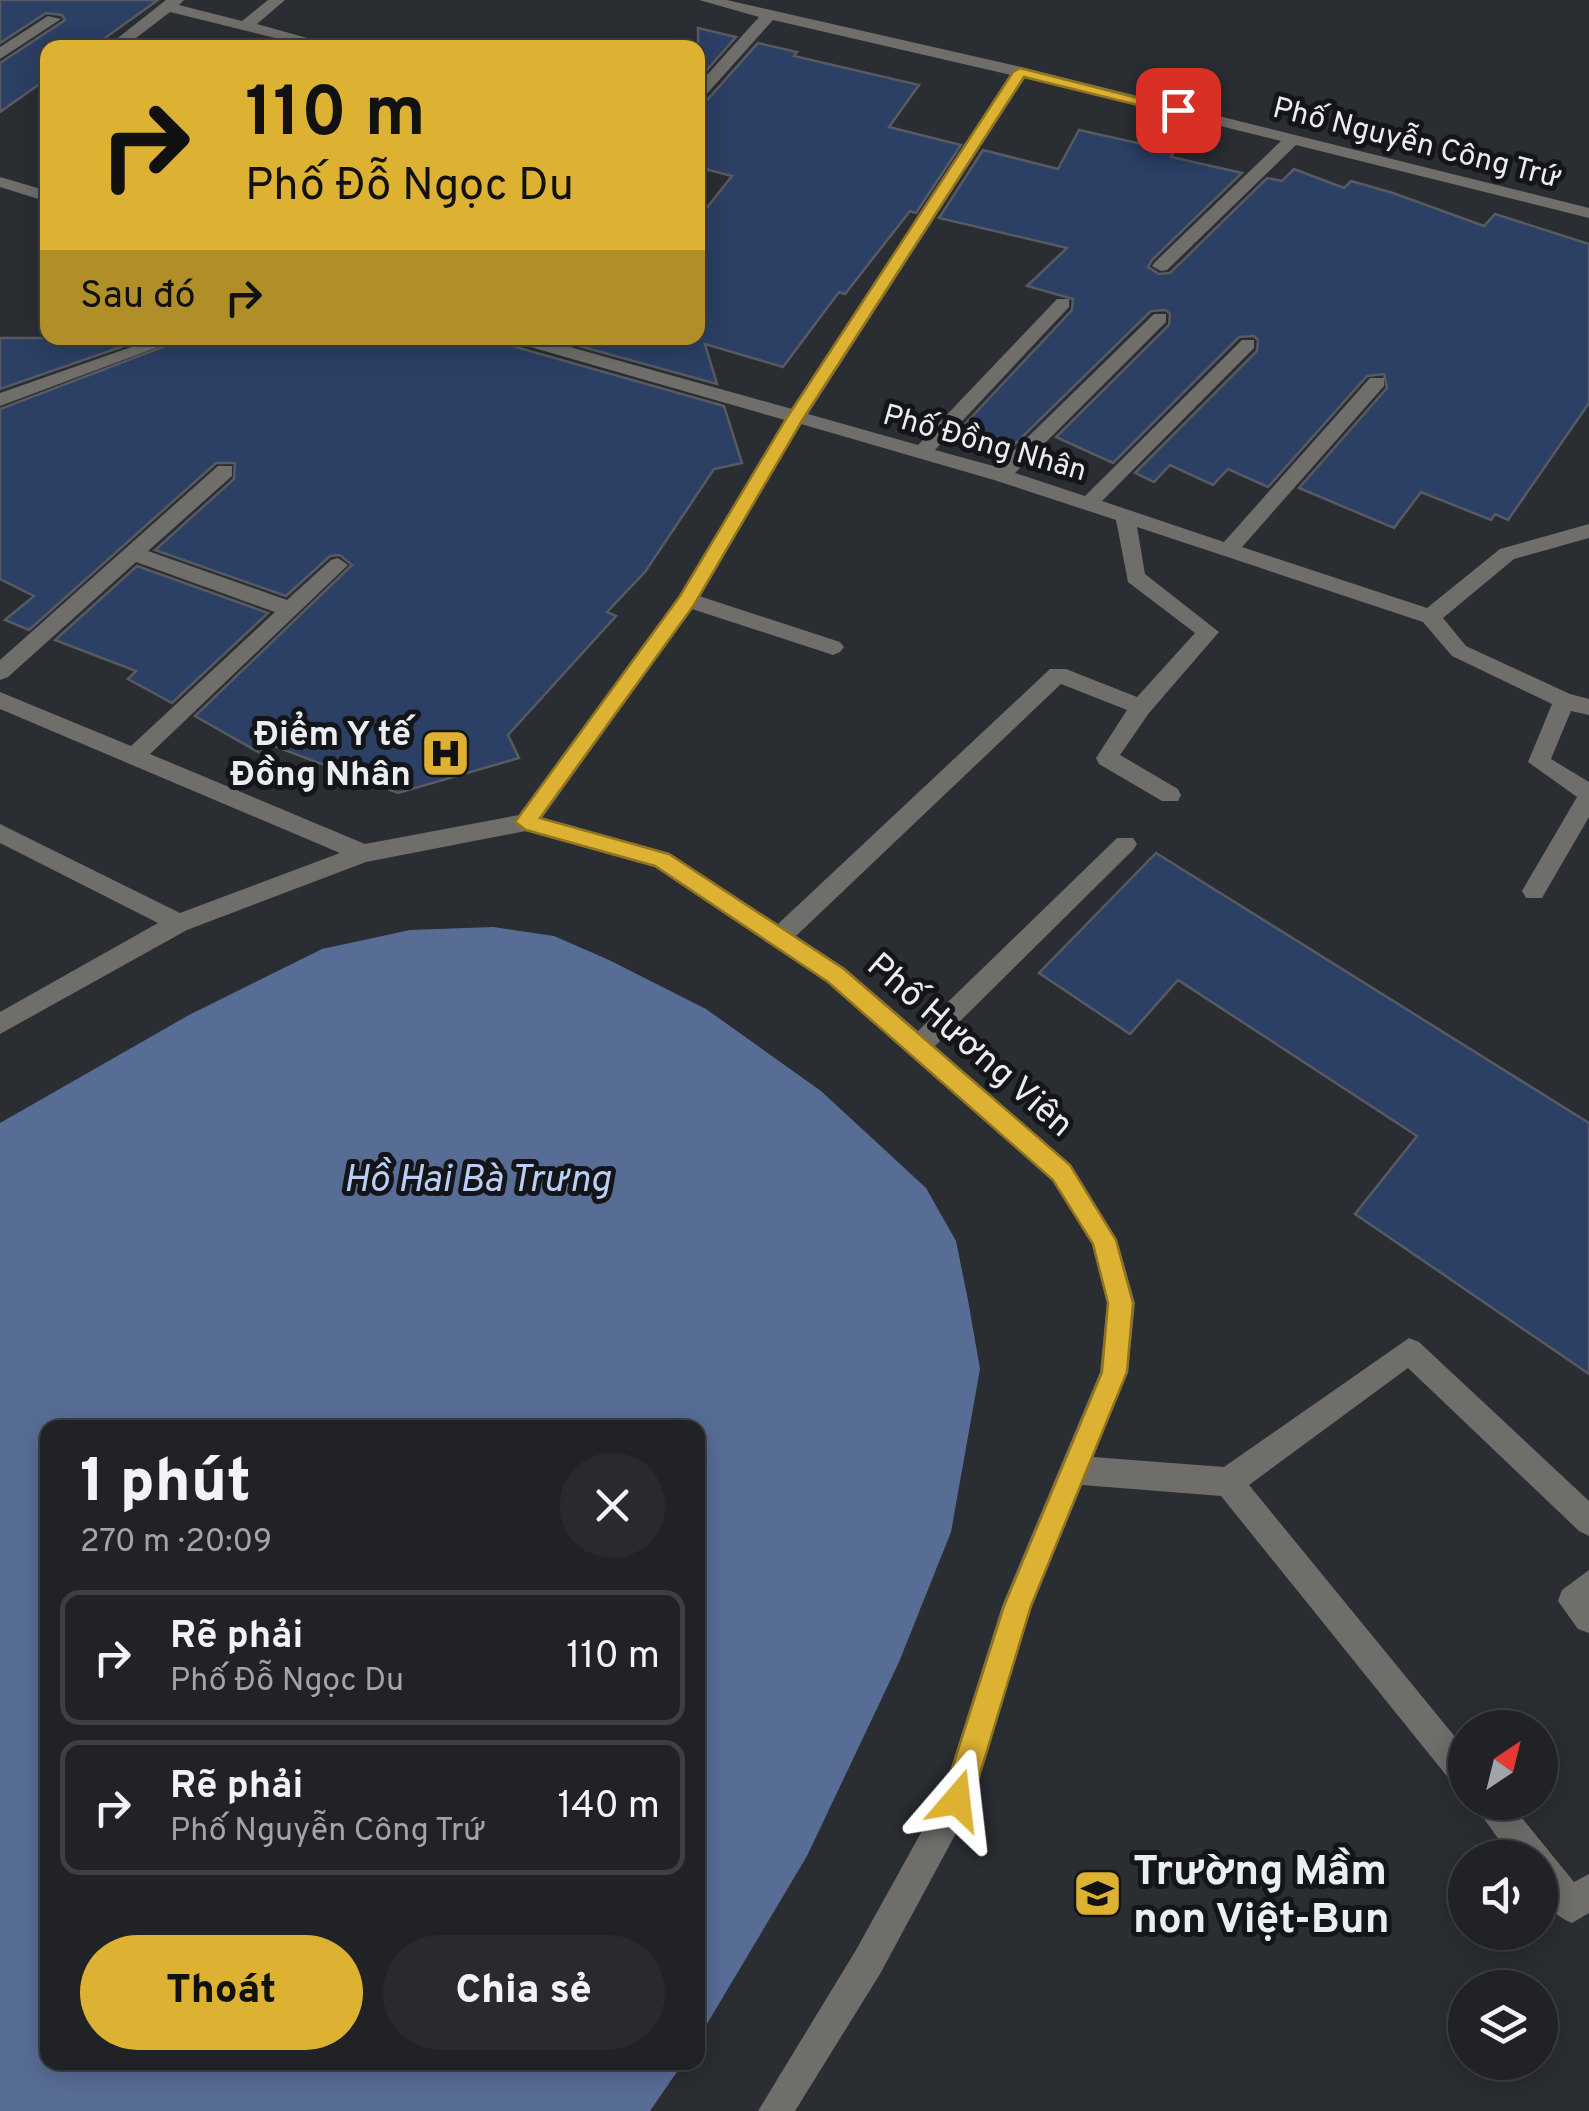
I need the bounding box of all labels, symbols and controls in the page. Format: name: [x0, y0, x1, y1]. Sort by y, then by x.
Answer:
pin: [1136, 68, 1221, 153]
text: 110 m: [245, 72, 426, 161]
icon: right: [80, 80, 210, 210]
icon: arrive: [1151, 83, 1206, 138]
street label: Phố Nguyễn Công Trứ: [1269, 88, 1565, 198]
text: Phố Đỗ Ngọc Du: [245, 159, 574, 216]
icon: right: [216, 270, 271, 325]
text: Sau đó: [80, 273, 196, 322]
street label: Phố Đồng Nhân: [878, 397, 1091, 491]
place label: Điểm Y tế Đồng Nhân: [230, 711, 417, 798]
hospital icon: Điểm Y tế Đồng Nhân: [420, 727, 472, 779]
street label: Phố Hương Viên: [857, 945, 1081, 1148]
water label: Hồ Hai Bà Trưng: [343, 1157, 611, 1206]
text: 1 phút: [80, 1447, 251, 1523]
button: close: [560, 1453, 665, 1558]
text: 270 m · 20:09: [80, 1523, 272, 1563]
text: Rẽ phải: [170, 1613, 303, 1662]
icon: right: [85, 1630, 140, 1685]
text: 110 m: [566, 1633, 660, 1682]
text: Phố Đỗ Ngọc Du: [170, 1662, 404, 1702]
north arrow: [1448, 1710, 1558, 1820]
map controls: [1448, 1710, 1558, 2080]
position arrow: [905, 1748, 1009, 1852]
text: Rẽ phải: [170, 1763, 303, 1812]
icon: right: [85, 1780, 140, 1835]
text: 140 m: [557, 1783, 660, 1832]
text: Phố Nguyễn Công Trứ: [170, 1812, 485, 1852]
button: sound: [1448, 1840, 1558, 1950]
place label: Trường Mầm non Việt-Bun: [1133, 1847, 1390, 1948]
school or university icon: Trường Mầm non Việt-Bun: [1072, 1867, 1124, 1919]
button: Thoát: [80, 1935, 363, 2050]
button: Chia sẻ: [383, 1935, 665, 2050]
button: layers: [1448, 1970, 1558, 2080]

